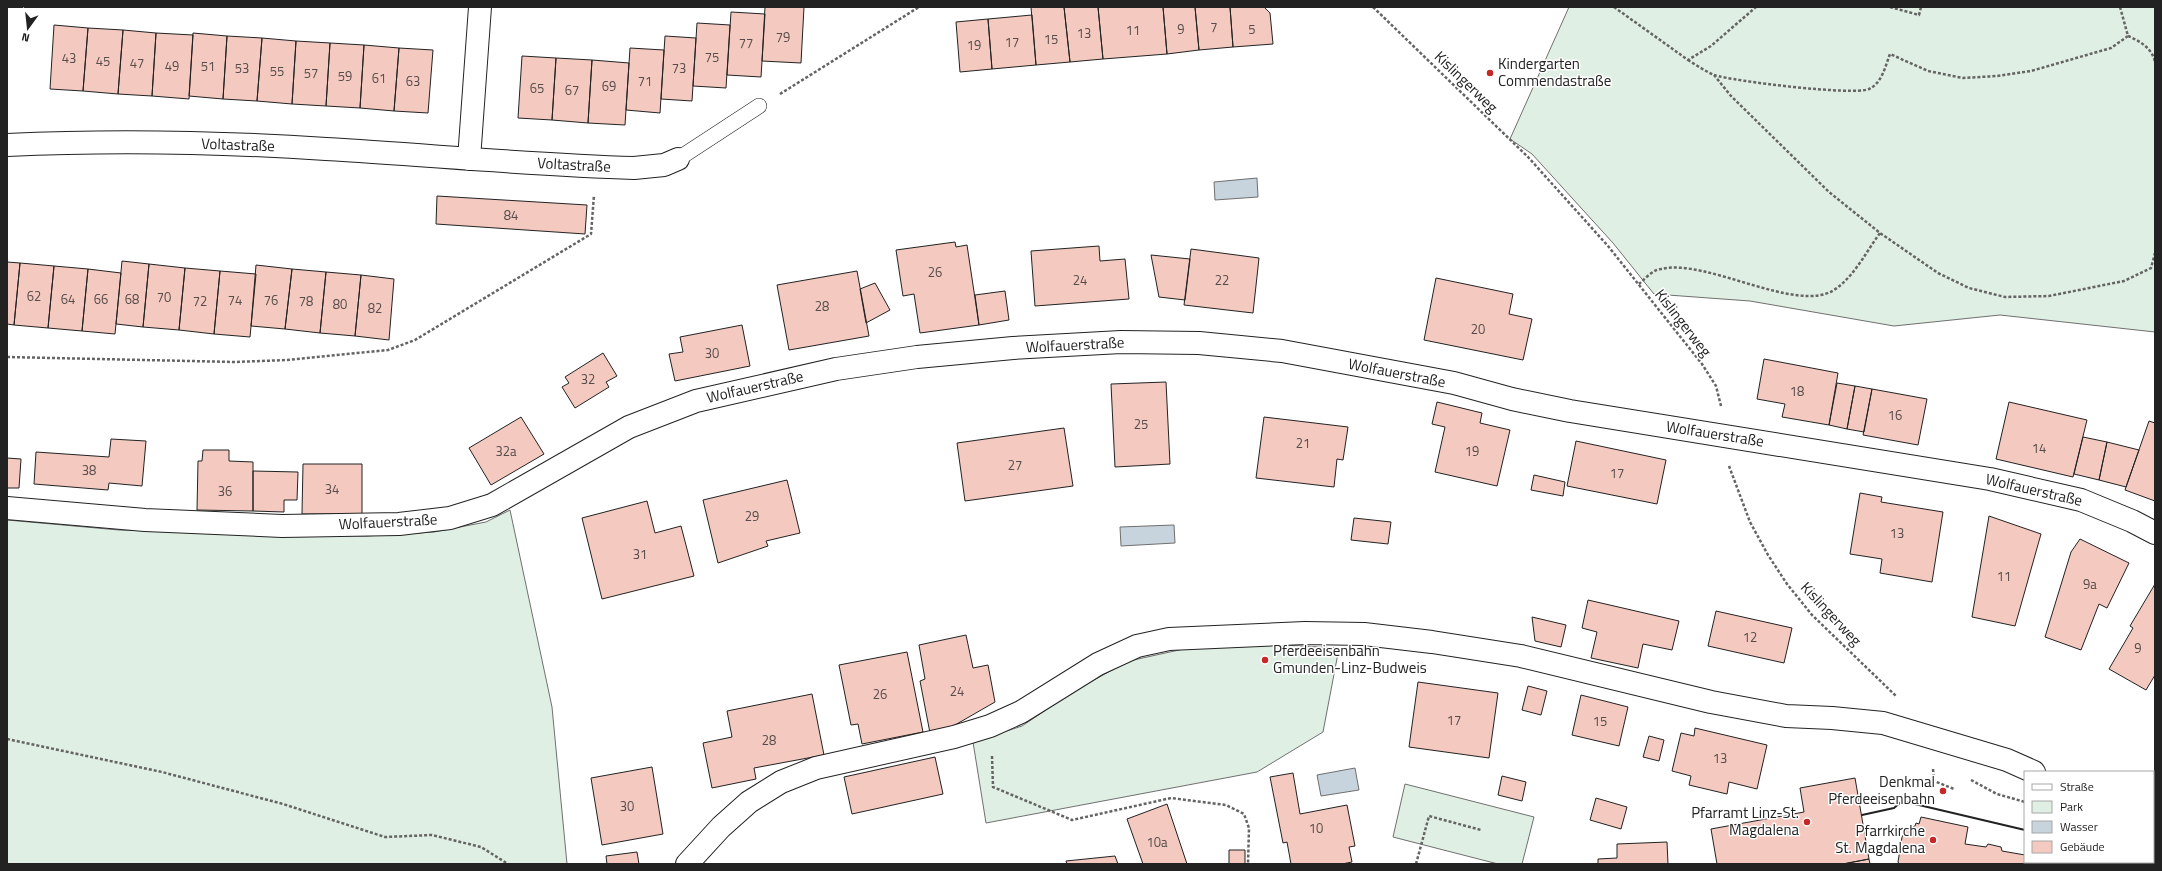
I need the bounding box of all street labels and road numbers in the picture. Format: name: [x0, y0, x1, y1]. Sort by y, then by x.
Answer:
street label: Kislingerweg: [1429, 45, 1504, 118]
street label: Voltastraße: [201, 132, 275, 157]
street label: Voltastraße: [537, 151, 611, 178]
street label: Kislingerweg: [1649, 284, 1717, 362]
street label: Wolfauerstraße: [1025, 330, 1125, 359]
street label: Wolfauerstraße: [1346, 352, 1448, 393]
street label: Wolfauerstraße: [704, 364, 806, 409]
street label: Wolfauerstraße: [1665, 414, 1766, 453]
street label: Wolfauerstraße: [1983, 467, 2085, 512]
street label: Wolfauerstraße: [338, 507, 438, 536]
street label: Kislingerweg: [1795, 576, 1867, 651]

